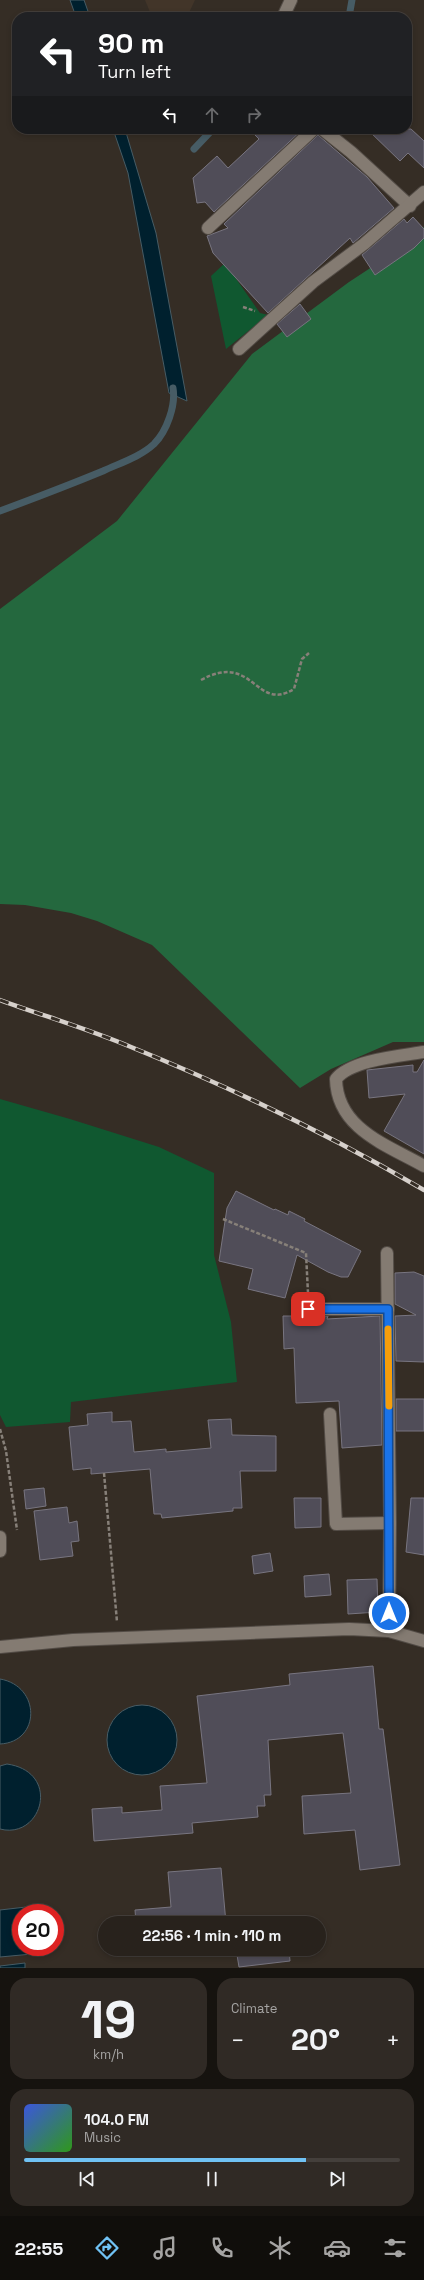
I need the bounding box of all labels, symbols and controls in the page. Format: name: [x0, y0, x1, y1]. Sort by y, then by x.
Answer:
text: 90 m: [98, 25, 164, 61]
icon: left: [32, 28, 84, 80]
text: Turn left: [98, 60, 171, 83]
icon: left: [159, 104, 181, 126]
icon: ahead: [201, 104, 223, 126]
icon: right: [243, 104, 265, 126]
pin: [291, 1292, 325, 1326]
icon: arrive: [297, 1298, 319, 1320]
position arrow: [368, 1592, 410, 1634]
speed limit sign: 20: [12, 1904, 64, 1956]
text: 22:56 · 1 min · 110 m: [143, 1926, 281, 1945]
text: 19: [81, 1987, 136, 2053]
text: Climate: [231, 2000, 277, 2017]
text: 20°: [291, 2020, 340, 2059]
text: −: [231, 2026, 245, 2054]
text: +: [386, 2026, 400, 2054]
text: km/h: [93, 2046, 124, 2063]
text: 104.0 FM: [84, 2110, 149, 2129]
text: Music: [84, 2129, 121, 2146]
icon: previous: [76, 2168, 98, 2190]
icon: pause: [201, 2168, 223, 2190]
icon: next: [326, 2168, 348, 2190]
icon: directions: [93, 2234, 121, 2262]
icon: music: [151, 2234, 179, 2262]
icon: phone: [208, 2234, 236, 2262]
icon: climate: [266, 2234, 294, 2262]
icon: car: [323, 2234, 351, 2262]
icon: filters: [381, 2234, 409, 2262]
text: 22:55: [15, 2237, 63, 2260]

